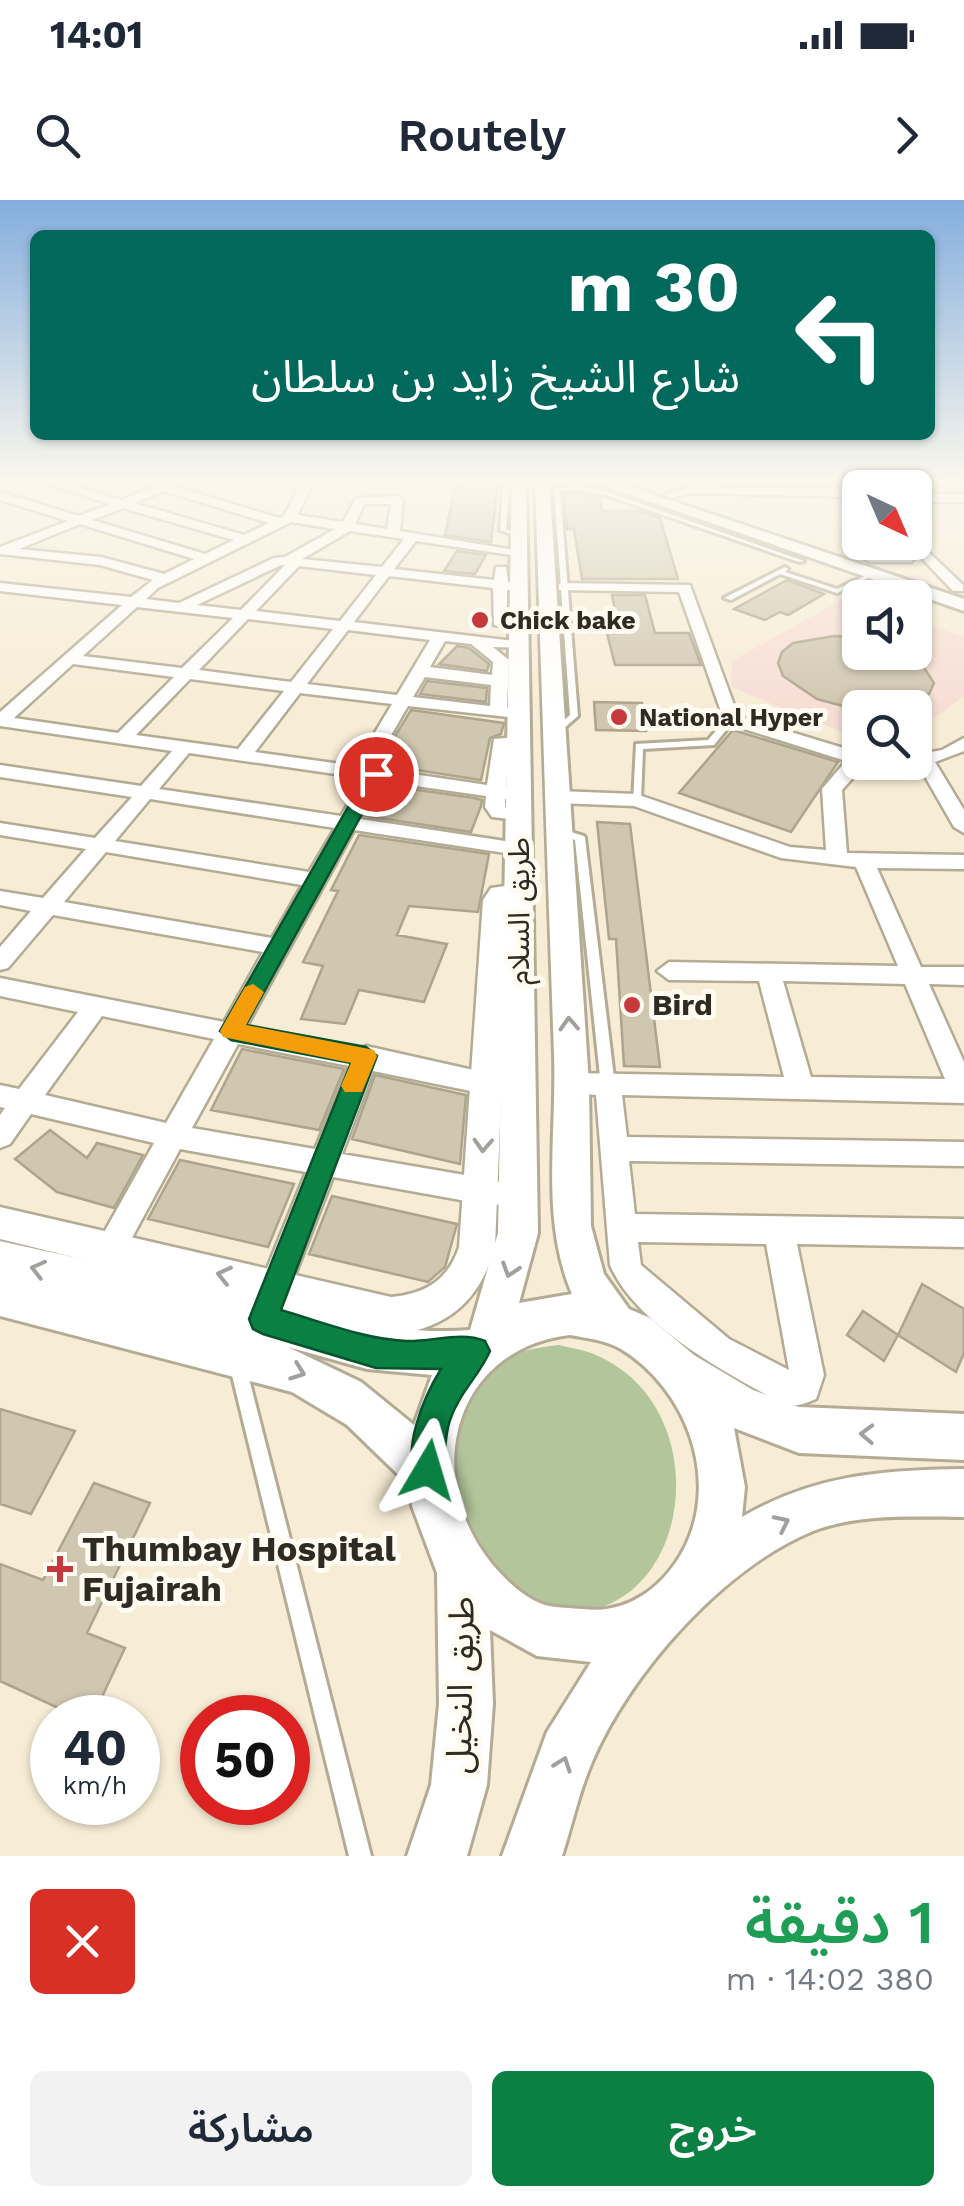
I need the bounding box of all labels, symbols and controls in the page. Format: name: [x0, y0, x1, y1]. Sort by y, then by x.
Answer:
text: 14:01: [50, 13, 143, 57]
icon: search: [30, 108, 85, 163]
icon: forward: [879, 108, 934, 163]
text: Routely: [398, 109, 566, 162]
text: 30 m: [568, 246, 740, 328]
icon: left: [775, 270, 905, 400]
text: شارع الشيخ زايد بن سلطان: [251, 350, 740, 403]
north arrow: [842, 470, 932, 560]
map controls: [842, 470, 932, 780]
button: sound: [842, 580, 932, 670]
place label: Chick bake: [500, 606, 636, 635]
marker: Chick bake: [469, 609, 491, 631]
button: search: [842, 690, 932, 780]
place label: National Hyper: [639, 703, 823, 732]
marker: National Hyper: [608, 706, 630, 728]
pin: [334, 732, 419, 817]
icon: arrive: [349, 747, 404, 802]
street label: طريق السلام: [501, 837, 541, 985]
place label: Bird: [652, 987, 713, 1022]
marker: Bird: [621, 994, 643, 1016]
one-way arrow: [559, 1015, 580, 1031]
one-way arrow: [473, 1138, 494, 1154]
one-way arrow: [30, 1260, 47, 1281]
one-way arrow: [502, 1261, 522, 1278]
one-way arrow: [216, 1266, 233, 1287]
one-way arrow: [288, 1360, 306, 1380]
position arrow: [376, 1418, 480, 1522]
one-way arrow: [858, 1424, 874, 1445]
one-way arrow: [772, 1515, 790, 1535]
place label: Thumbay Hospital Fujairah: [82, 1528, 396, 1610]
marker: Thumbay Hospital Fujairah: [47, 1556, 73, 1582]
street label: طريق النخيل: [437, 1596, 483, 1774]
speed limit sign: 50: [180, 1695, 310, 1825]
text: 40: [63, 1718, 127, 1777]
one-way arrow: [551, 1756, 572, 1773]
text: km/h: [63, 1771, 127, 1800]
text: 1 دقيقة: [745, 1887, 934, 1958]
button: close: [30, 1889, 135, 1994]
text: 380 m · 14:02: [726, 1960, 934, 1998]
button: مشاركة: [30, 2071, 472, 2186]
button: خروج: [492, 2071, 934, 2186]

